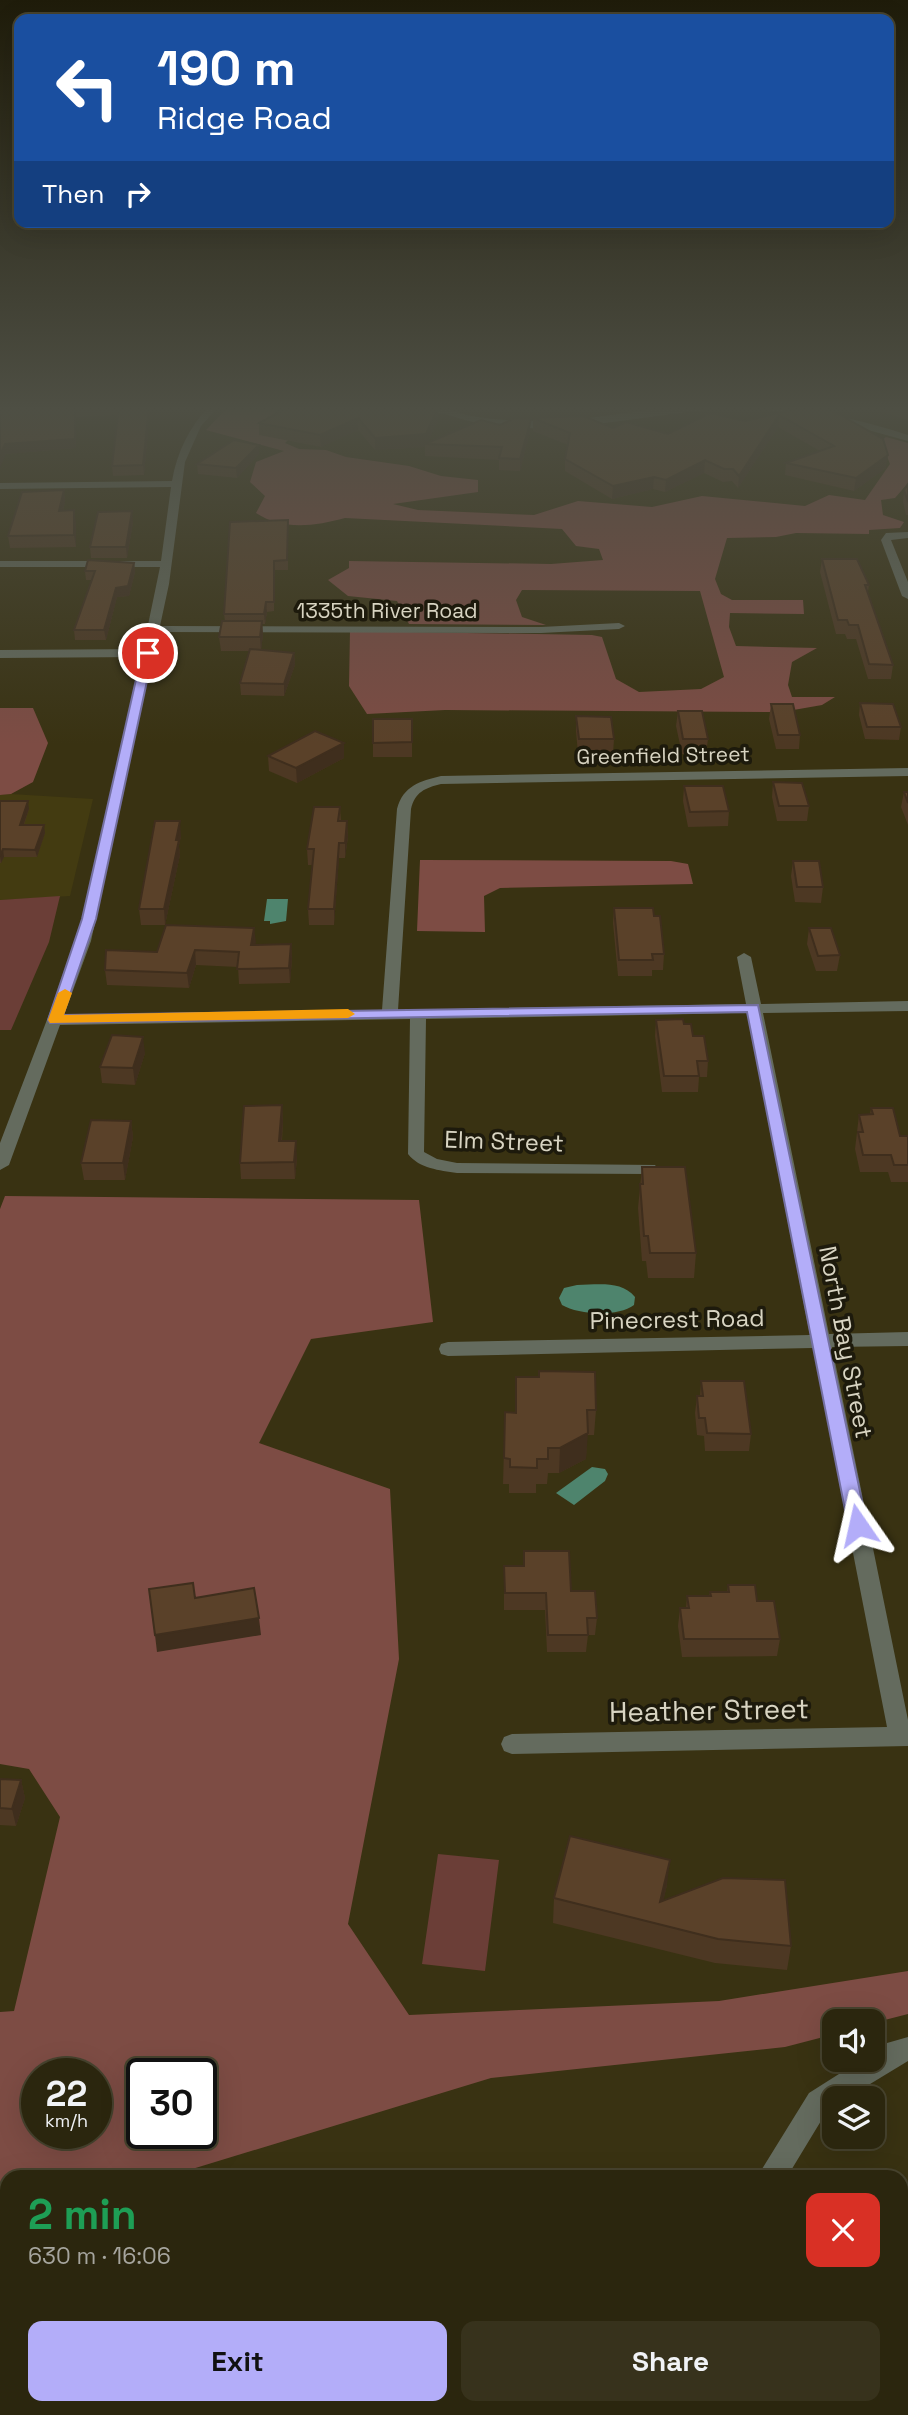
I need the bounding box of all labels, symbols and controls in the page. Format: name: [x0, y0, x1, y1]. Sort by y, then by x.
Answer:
text: 190 m: [157, 37, 295, 99]
icon: left: [42, 42, 133, 133]
text: Ridge Road: [157, 98, 332, 138]
icon: right: [119, 175, 157, 213]
text: Then: [42, 177, 105, 211]
street label: 1335th River Road: [296, 597, 478, 624]
pin: [118, 623, 178, 683]
icon: arrive: [129, 634, 167, 672]
street label: Greenfield Street: [576, 740, 750, 770]
street label: Elm Street: [444, 1123, 564, 1159]
street label: North Bay Street: [812, 1243, 880, 1441]
street label: Pinecrest Road: [589, 1302, 765, 1336]
position arrow: [821, 1488, 895, 1562]
street label: Heather Street: [609, 1690, 809, 1730]
map controls: [822, 2009, 885, 2149]
button: sound: [822, 2009, 885, 2072]
speed limit sign: 30: [126, 2058, 217, 2149]
text: 22: [46, 2072, 87, 2116]
button: layers: [822, 2086, 885, 2149]
text: km/h: [45, 2109, 88, 2132]
text: 2 min: [28, 2188, 137, 2241]
button: close: [806, 2193, 880, 2267]
text: 630 m · 16:06: [28, 2241, 171, 2271]
button: Exit: [28, 2321, 447, 2401]
button: Share: [461, 2321, 880, 2401]

